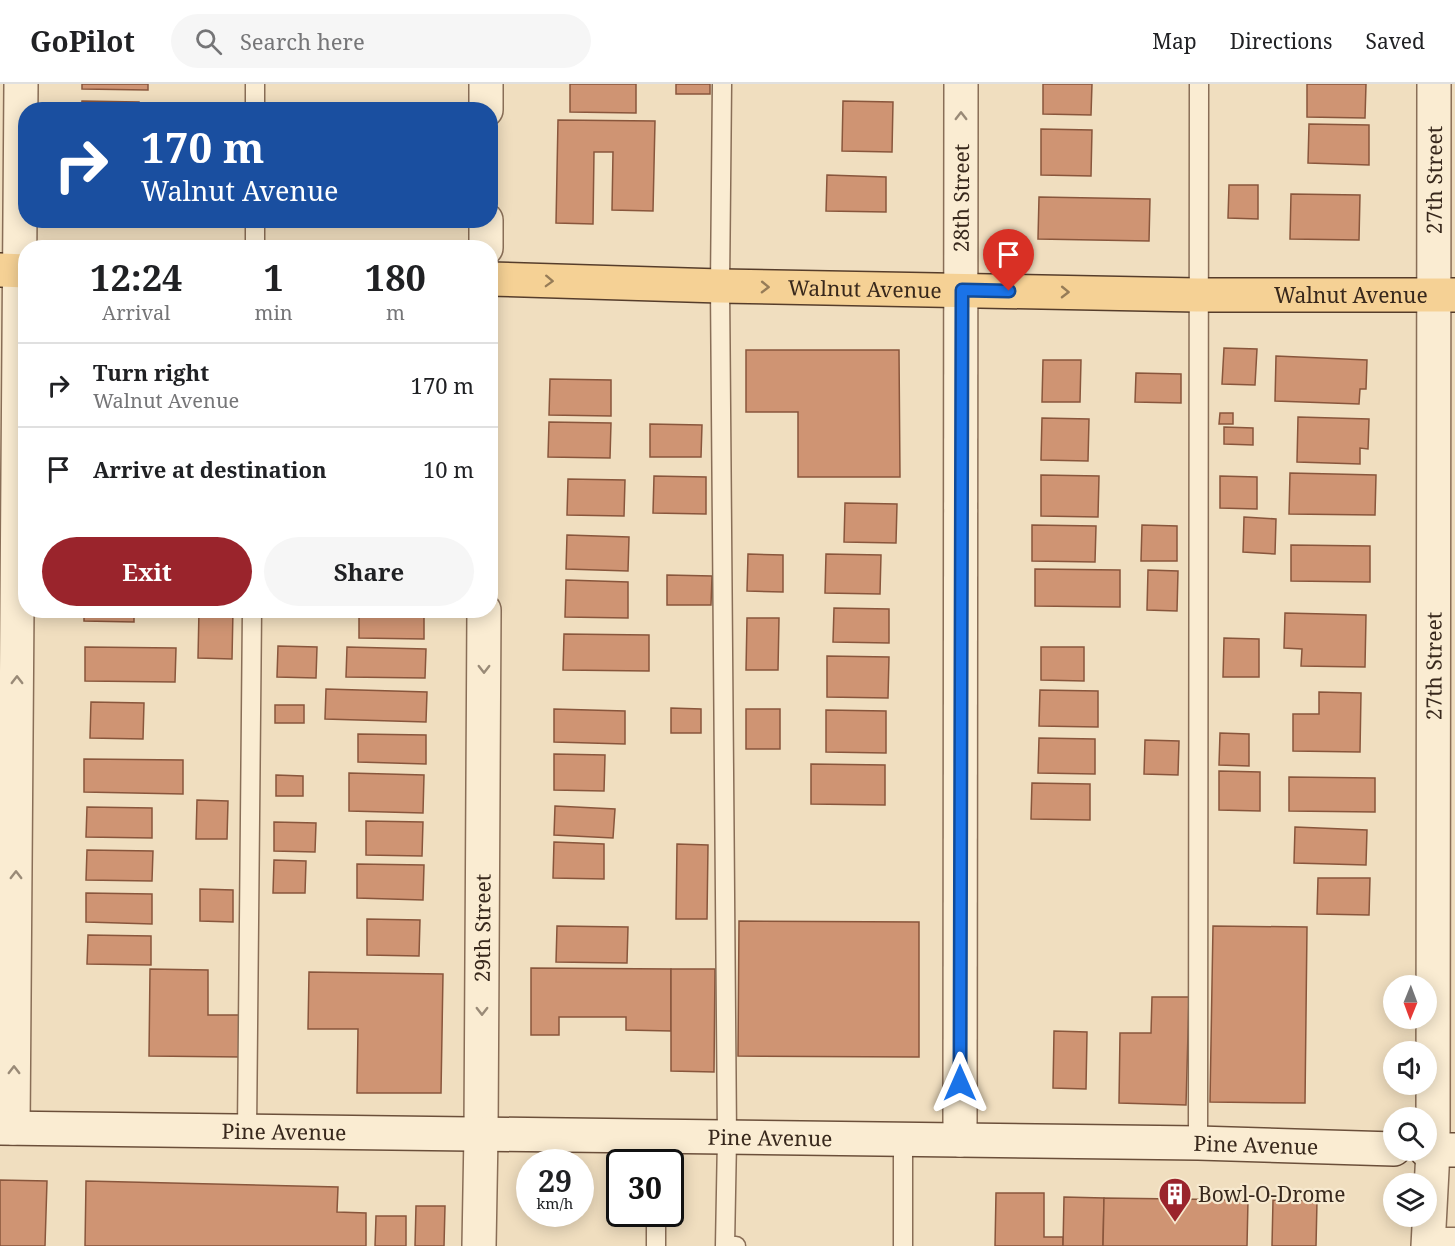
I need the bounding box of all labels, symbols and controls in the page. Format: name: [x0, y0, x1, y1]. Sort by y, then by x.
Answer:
search box: [171, 14, 591, 68]
text: GoPilot: [30, 22, 135, 60]
icon: search: [192, 25, 225, 58]
text: Search here: [240, 26, 365, 56]
text: Map: [1152, 27, 1197, 55]
text: Directions: [1230, 27, 1332, 55]
text: Saved: [1365, 27, 1425, 55]
one-way arrow: [955, 111, 967, 120]
text: 170 m: [141, 118, 265, 175]
icon: right: [42, 126, 120, 204]
street label: 27th Street: [1420, 126, 1448, 234]
street label: 28th Street: [947, 144, 975, 252]
text: Walnut Avenue: [141, 172, 339, 209]
pin: [983, 229, 1034, 291]
icon: arrive: [992, 238, 1025, 271]
text: 12:24: [90, 253, 182, 302]
text: 1: [263, 253, 284, 302]
text: 180: [365, 253, 426, 302]
street label: Walnut Avenue: [788, 273, 942, 304]
one-way arrow: [544, 274, 553, 287]
one-way arrow: [760, 281, 769, 293]
street label: Walnut Avenue: [1274, 281, 1428, 309]
one-way arrow: [1060, 286, 1069, 299]
text: Arrival: [102, 299, 170, 326]
text: min: [255, 299, 293, 326]
text: m: [386, 299, 405, 326]
text: Turn right: [93, 357, 209, 387]
icon: right: [42, 369, 75, 402]
text: 170 m: [411, 370, 474, 400]
text: Walnut Avenue: [93, 387, 239, 414]
icon: arrive: [42, 453, 75, 486]
text: Arrive at destination: [93, 454, 327, 484]
text: 10 m: [423, 454, 474, 484]
button: Exit: [42, 537, 252, 606]
button: Share: [264, 537, 474, 606]
street label: 27th Street: [1419, 612, 1448, 720]
one-way arrow: [478, 664, 490, 673]
one-way arrow: [11, 675, 23, 684]
one-way arrow: [9, 870, 22, 879]
street label: 29th Street: [468, 874, 496, 982]
north arrow: [1383, 975, 1437, 1029]
map controls: [1383, 975, 1437, 1227]
one-way arrow: [476, 1006, 488, 1015]
button: sound: [1383, 1041, 1437, 1095]
position arrow: [928, 1051, 992, 1115]
one-way arrow: [8, 1065, 20, 1074]
button: search: [1383, 1107, 1437, 1161]
street label: Pine Avenue: [221, 1117, 347, 1146]
street label: Pine Avenue: [707, 1123, 833, 1152]
street label: Pine Avenue: [1193, 1129, 1319, 1161]
speed limit sign: 30: [606, 1149, 684, 1227]
text: 29: [538, 1160, 572, 1201]
button: layers: [1383, 1173, 1437, 1227]
building icon: Bowl-O-Drome: [1157, 1176, 1193, 1223]
place label: Bowl-O-Drome: [1198, 1180, 1345, 1208]
text: km/h: [537, 1193, 573, 1213]

